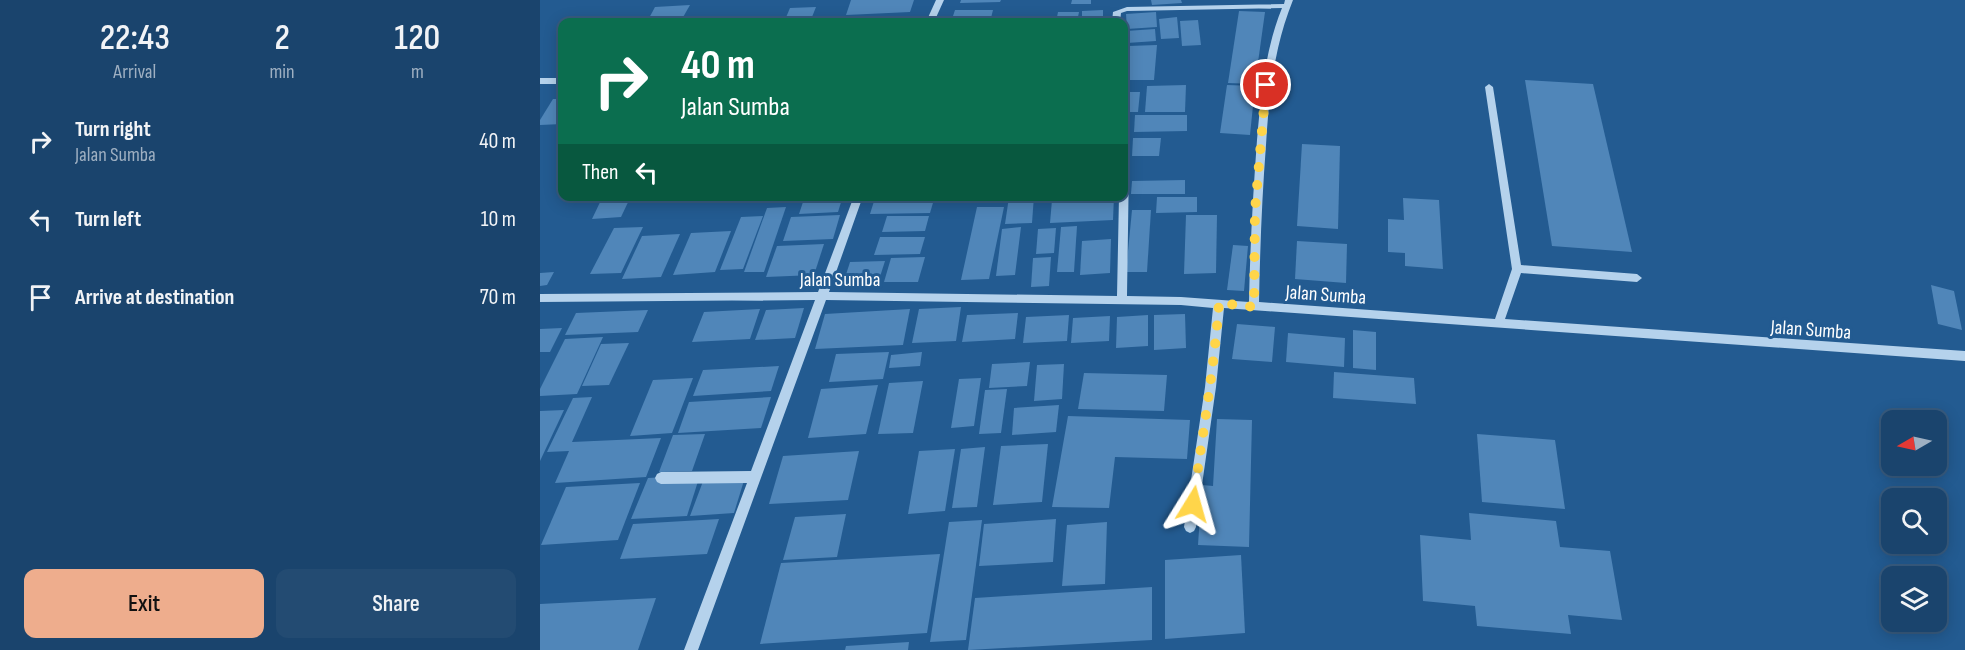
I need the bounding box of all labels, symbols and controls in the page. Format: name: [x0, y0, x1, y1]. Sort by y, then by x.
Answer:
text: 22:43: [100, 17, 170, 60]
text: 2: [274, 17, 290, 60]
text: 120: [394, 17, 440, 60]
text: 40 m: [681, 40, 755, 91]
icon: right: [582, 42, 660, 120]
pin: [1240, 59, 1291, 110]
text: Arrival: [113, 60, 156, 84]
text: min: [270, 60, 295, 84]
text: m: [411, 60, 424, 84]
icon: arrive: [1249, 68, 1282, 101]
text: Jalan Sumba: [681, 91, 790, 123]
text: Turn right: [75, 116, 151, 143]
icon: right: [24, 125, 57, 158]
text: 40 m: [479, 128, 516, 155]
text: Jalan Sumba: [75, 143, 156, 167]
icon: left: [630, 156, 663, 189]
text: Then: [582, 159, 618, 186]
icon: left: [24, 203, 57, 236]
text: Turn left: [75, 206, 141, 233]
text: 10 m: [481, 206, 516, 233]
street label: Jalan Sumba: [799, 268, 880, 292]
street label: Jalan Sumba: [1284, 280, 1367, 310]
icon: arrive: [24, 281, 57, 314]
text: Arrive at destination: [75, 284, 234, 311]
text: 70 m: [480, 284, 516, 311]
street label: Jalan Sumba: [1769, 315, 1852, 345]
north arrow: [1881, 410, 1947, 476]
map controls: [1881, 410, 1947, 632]
position arrow: [1161, 472, 1225, 536]
button: search: [1881, 488, 1947, 554]
button: layers: [1881, 566, 1947, 632]
button: Exit: [24, 569, 264, 638]
button: Share: [276, 569, 516, 638]

